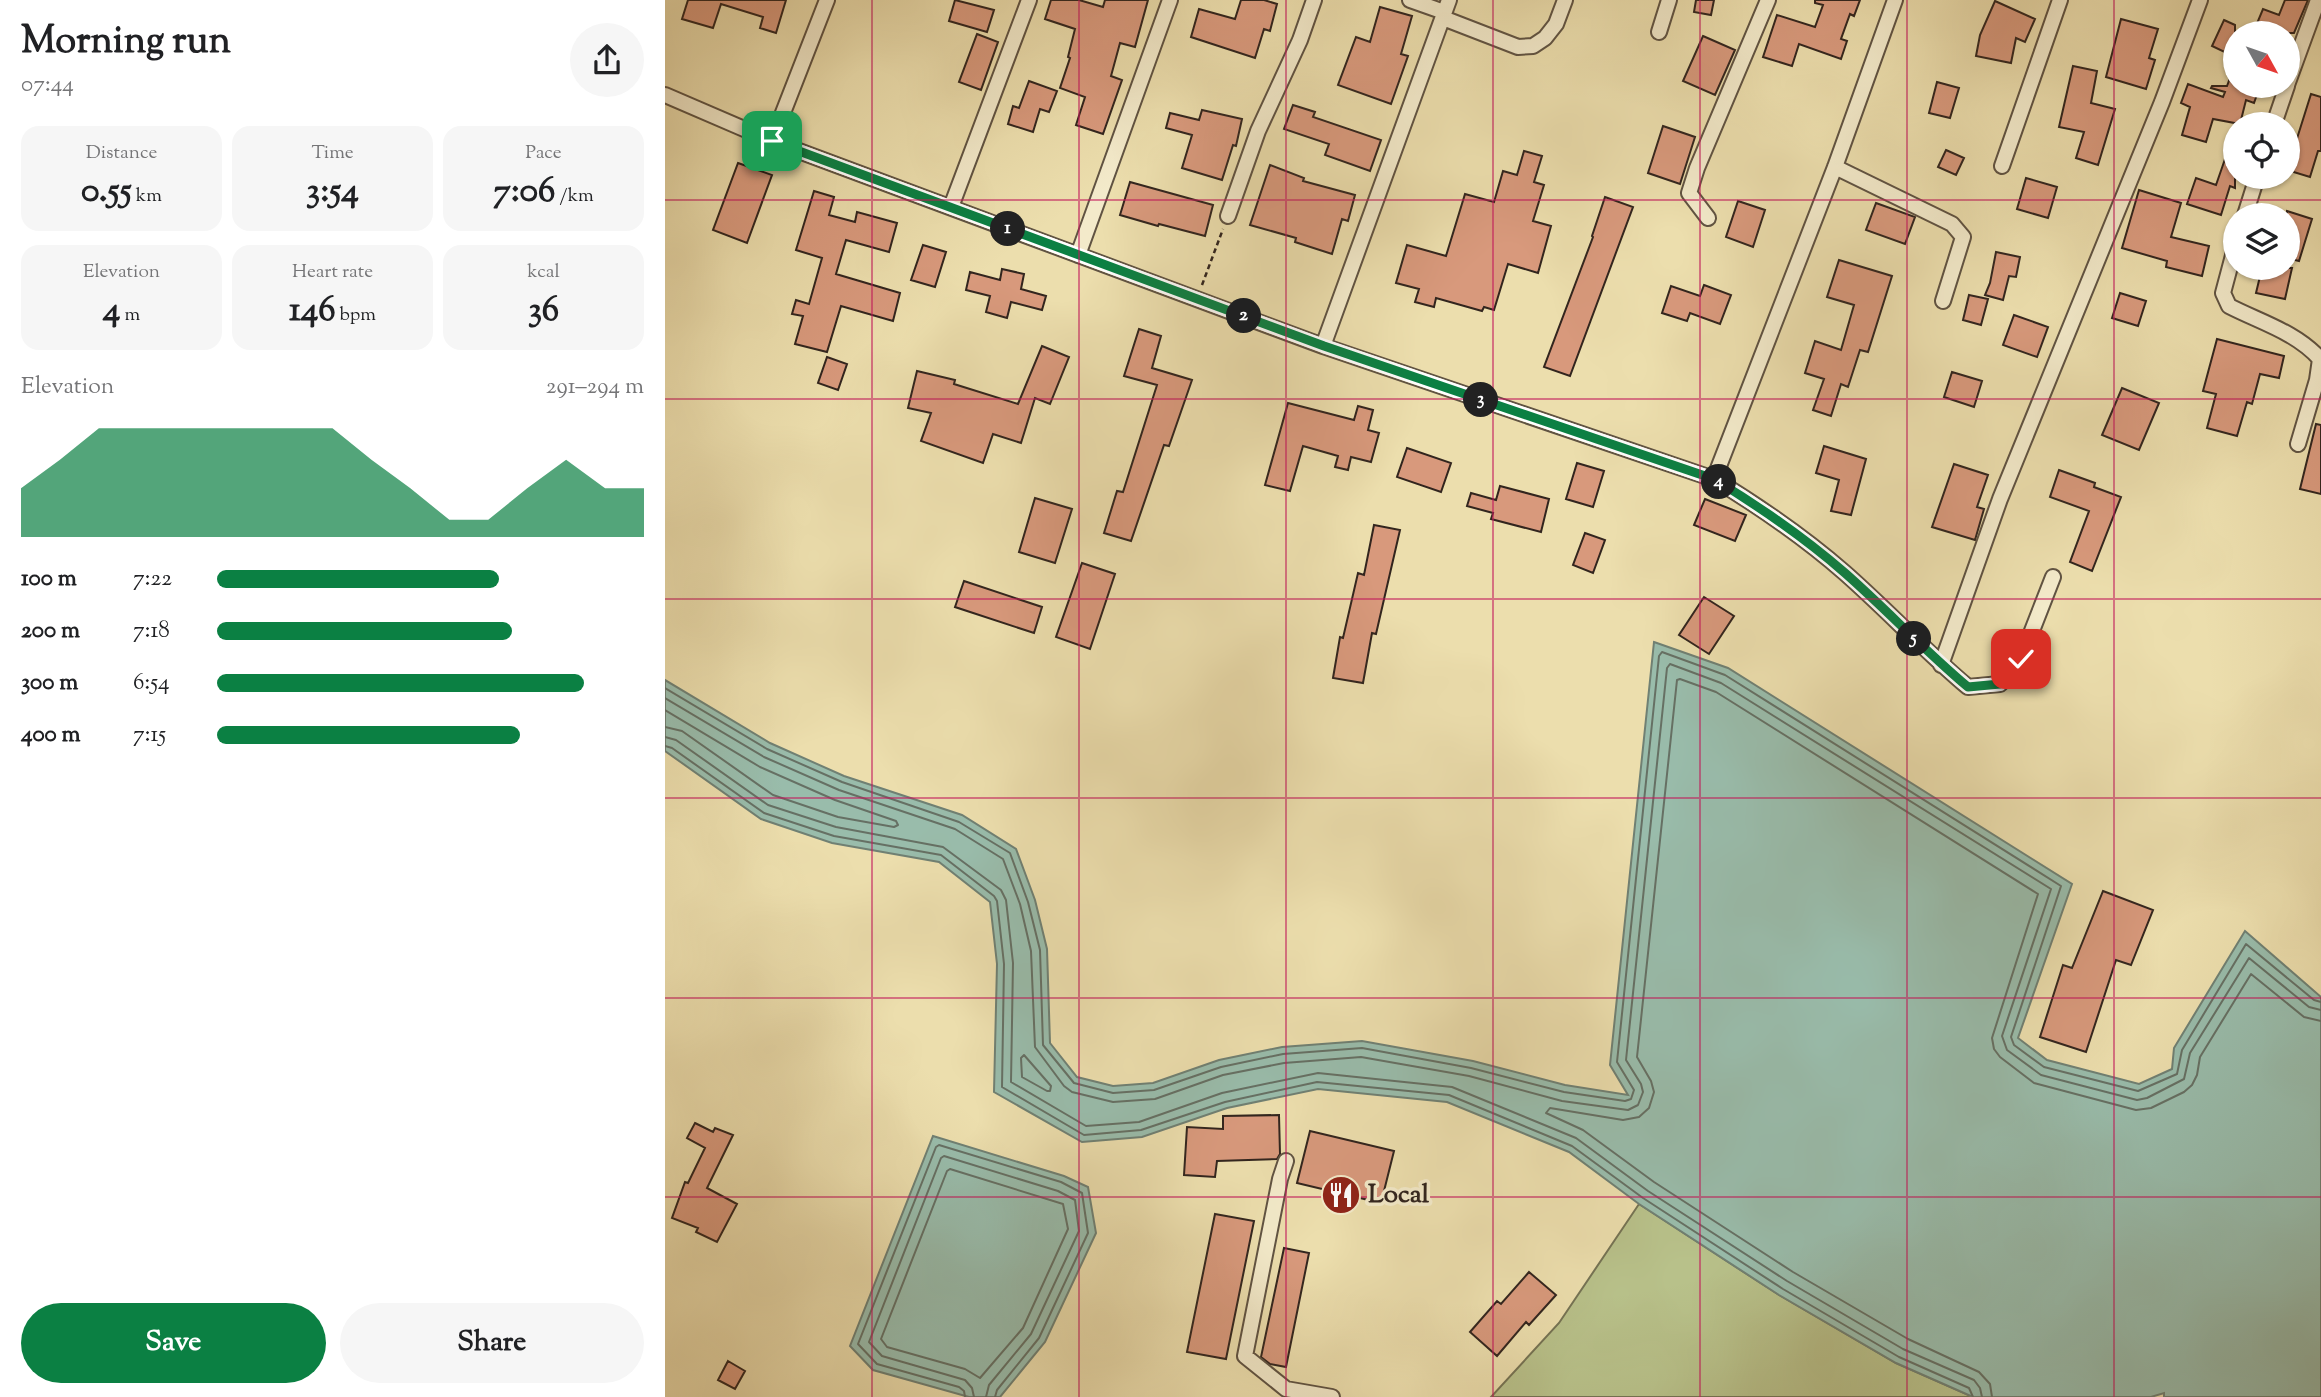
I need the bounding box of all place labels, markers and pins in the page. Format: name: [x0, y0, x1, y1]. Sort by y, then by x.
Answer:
pin: [742, 111, 802, 171]
pin: 1: [991, 212, 1025, 246]
pin: 2: [1227, 298, 1261, 334]
pin: 3: [1463, 382, 1499, 418]
pin: 4: [1701, 464, 1737, 500]
pin: 5: [1897, 622, 1931, 656]
pin: [1991, 629, 2051, 689]
restaurant icon: Local: [1320, 1174, 1362, 1216]
place label: Local: [1368, 1177, 1430, 1214]

